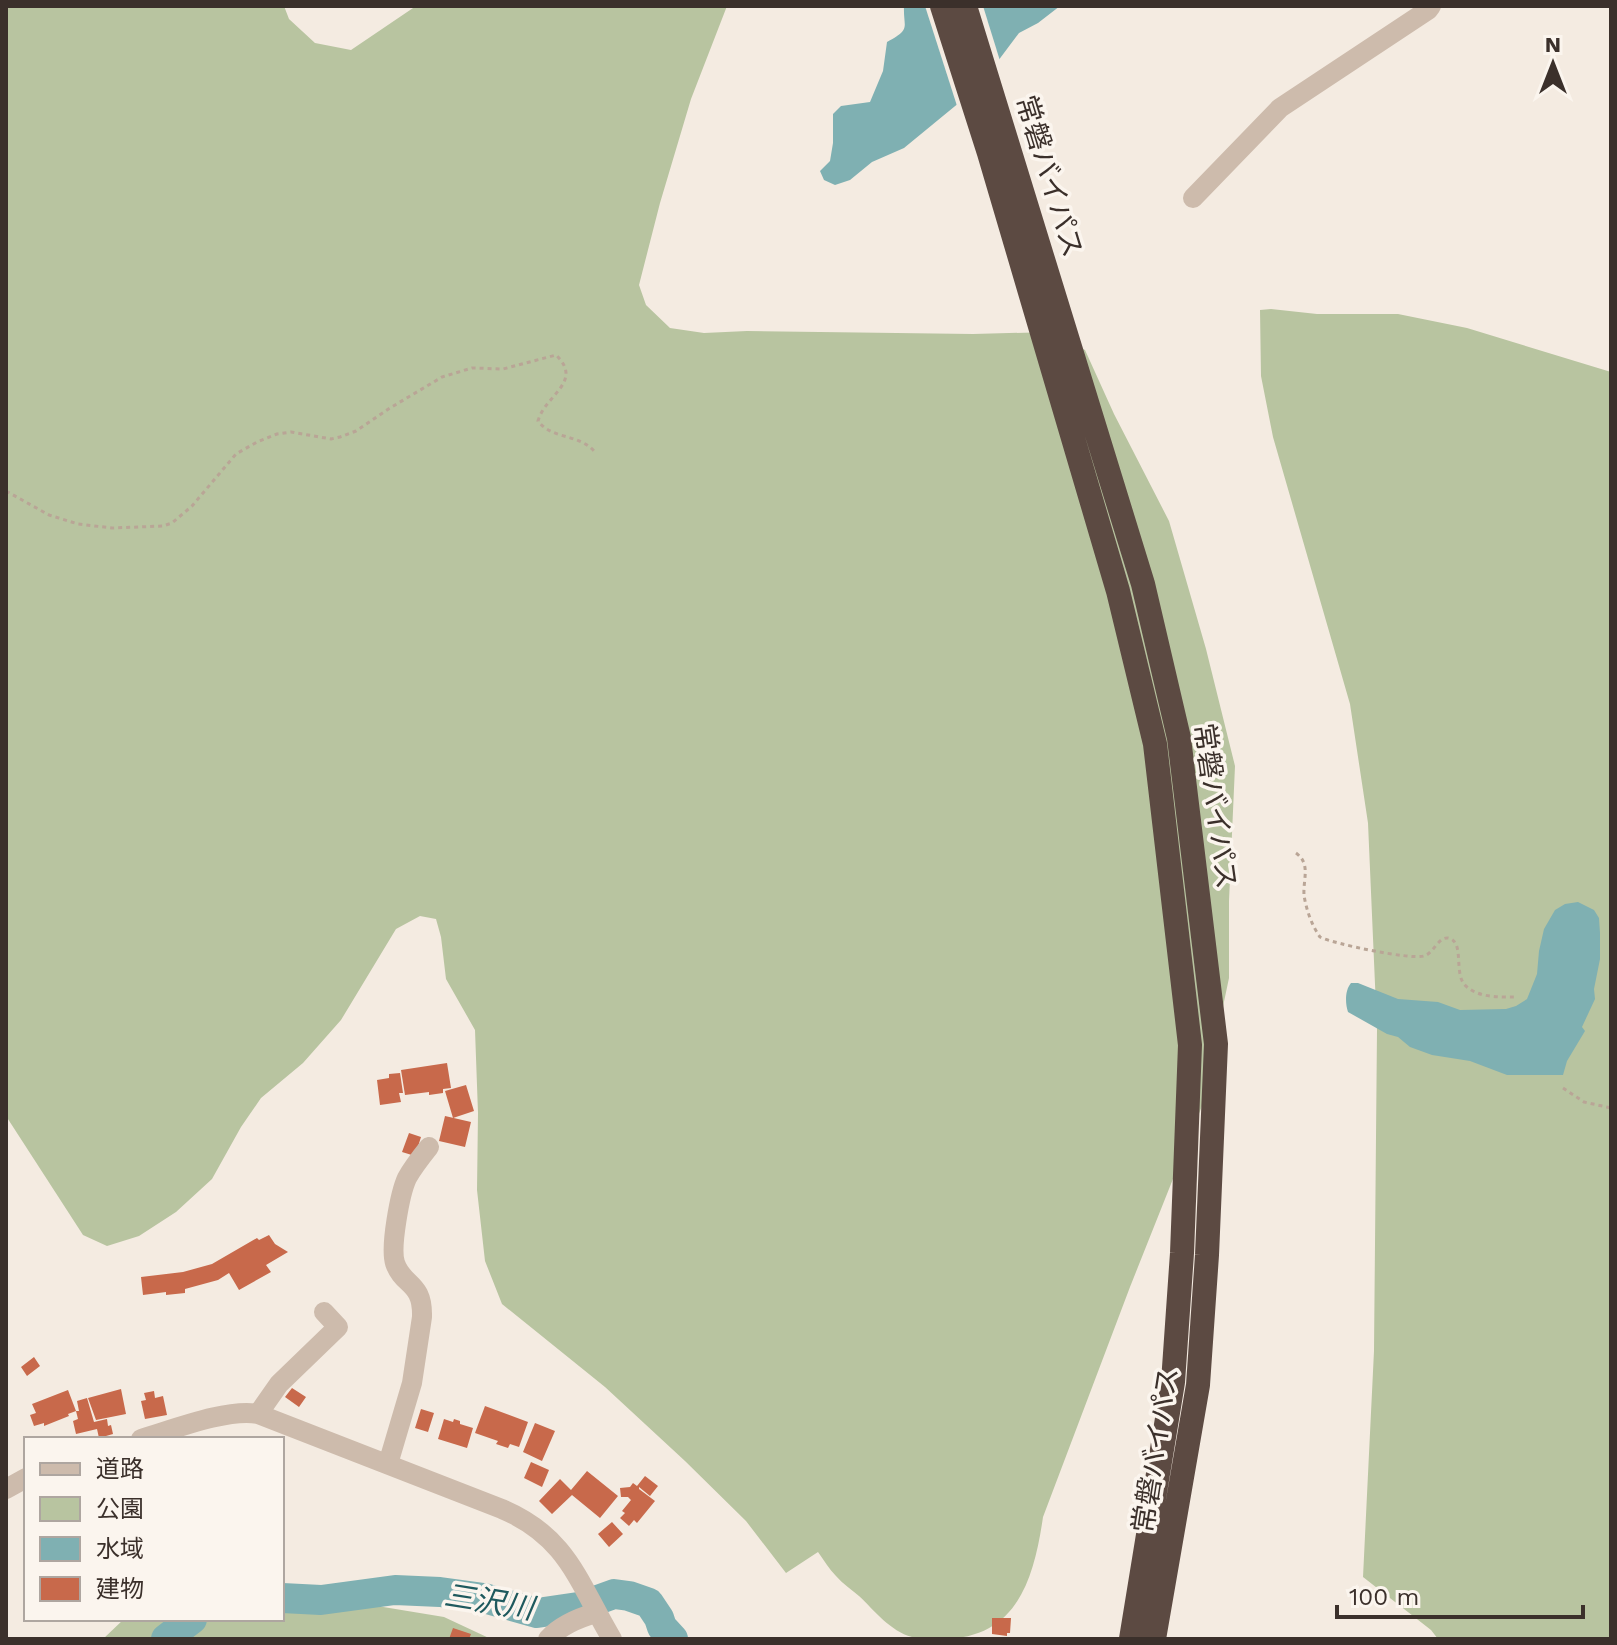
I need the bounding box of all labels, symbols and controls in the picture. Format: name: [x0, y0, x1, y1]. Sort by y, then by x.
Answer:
north arrow: [1513, 24, 1593, 104]
text: N: [1545, 32, 1561, 57]
street label: 常磐バイパス: [1009, 91, 1090, 261]
street label: 常磐バイパス: [1188, 721, 1243, 891]
street label: 常磐バイパス: [1126, 1365, 1185, 1535]
legend: [24, 1437, 284, 1621]
text: 道路: [96, 1455, 144, 1483]
text: 公園: [96, 1495, 144, 1523]
text: 水域: [96, 1535, 144, 1563]
scale bar: [1337, 1569, 1583, 1619]
text: 建物: [96, 1575, 144, 1603]
water label: 三沢川: [442, 1577, 539, 1626]
text: 100 m: [1349, 1583, 1419, 1611]

